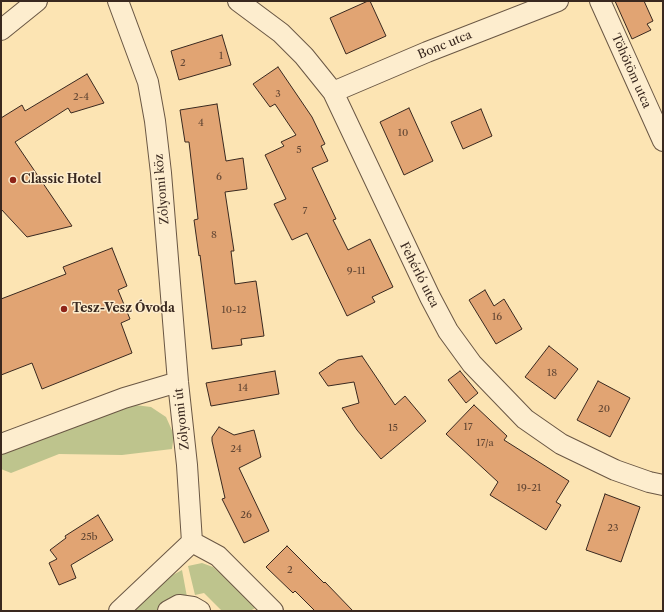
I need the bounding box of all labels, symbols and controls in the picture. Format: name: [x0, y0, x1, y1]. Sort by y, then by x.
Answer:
street label: Bonc utca: [416, 28, 474, 62]
street label: Töhötöm utca: [608, 31, 654, 111]
house number: 1: [219, 50, 223, 62]
house number: 2: [180, 57, 186, 69]
house number: 3: [275, 88, 281, 100]
house number: 2-4: [73, 91, 89, 103]
house number: 4: [198, 117, 204, 129]
house number: 10: [398, 127, 408, 139]
house number: 5: [296, 144, 302, 156]
street label: Zólyomi köz: [152, 153, 172, 225]
house number: 6: [216, 171, 222, 183]
place label: Classic Hotel: [21, 173, 101, 187]
marker: Classic Hotel: [8, 175, 18, 185]
house number: 7: [303, 205, 307, 217]
house number: 8: [211, 229, 217, 241]
street label: Fehérló utca: [396, 240, 442, 310]
house number: 9-11: [347, 265, 365, 277]
place label: Tesz-Vesz Óvoda: [72, 302, 175, 316]
marker: Tesz-Vesz Óvoda: [59, 304, 69, 314]
house number: 10-12: [222, 304, 246, 316]
house number: 16: [492, 311, 502, 323]
house number: 18: [547, 367, 557, 379]
house number: 14: [238, 382, 248, 394]
street label: Zólyomi út: [172, 387, 192, 451]
house number: 20: [598, 403, 610, 415]
house number: 17: [463, 421, 473, 433]
house number: 15: [388, 422, 398, 434]
house number: 17/a: [476, 437, 494, 449]
house number: 24: [230, 443, 242, 455]
house number: 19-21: [517, 482, 541, 494]
house number: 26: [240, 509, 252, 521]
house number: 23: [607, 522, 619, 534]
house number: 25b: [80, 531, 98, 543]
house number: 2: [287, 564, 293, 576]

